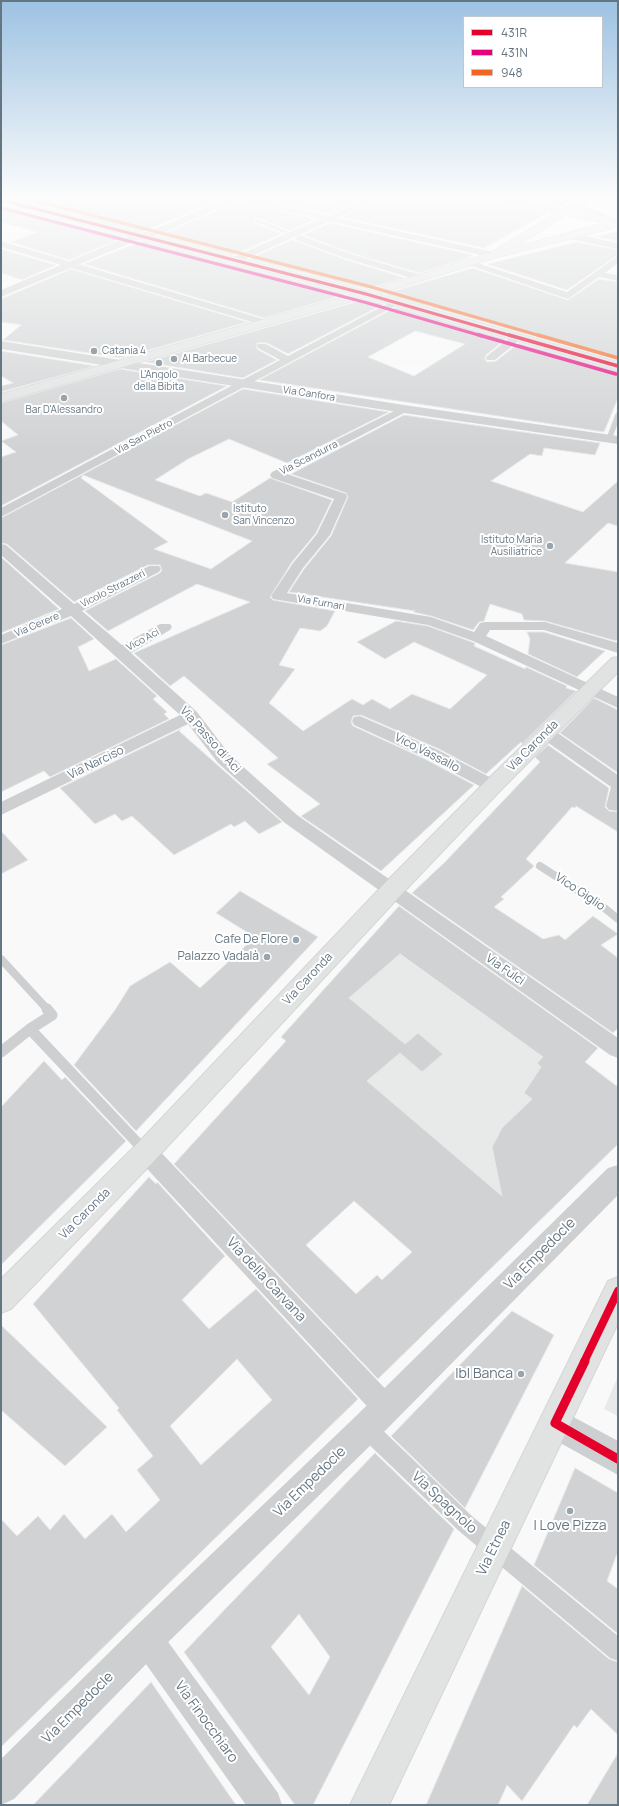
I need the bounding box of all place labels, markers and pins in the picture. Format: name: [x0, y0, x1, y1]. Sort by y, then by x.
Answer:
place label: Catania 4: [102, 345, 146, 357]
marker: Catania 4: [89, 346, 99, 356]
place label: Al Barbecue: [182, 353, 237, 365]
marker: Al Barbecue: [169, 354, 179, 364]
marker: L'Angolo della Bibita: [154, 358, 164, 368]
place label: L'Angolo della Bibita: [134, 369, 184, 392]
marker: Bar D'Alessandro: [59, 393, 69, 403]
place label: Bar D'Alessandro: [26, 404, 102, 416]
place label: Istituto San Vincenzo: [233, 503, 295, 526]
marker: Istituto San Vincenzo: [220, 510, 230, 520]
place label: Istituto Maria Ausiliatrice: [481, 534, 542, 558]
marker: Istituto Maria Ausiliatrice: [545, 541, 555, 551]
place label: Cafe De Flore: [215, 933, 288, 947]
marker: Cafe De Flore: [291, 935, 301, 945]
place label: Palazzo Vadalà: [178, 950, 259, 964]
marker: Palazzo Vadalà: [262, 952, 272, 962]
place label: Ibl Banca: [455, 1366, 513, 1382]
marker: Ibl Banca: [516, 1369, 526, 1379]
marker: I Love Pizza: [565, 1506, 575, 1516]
place label: I Love Pizza: [534, 1518, 606, 1534]

